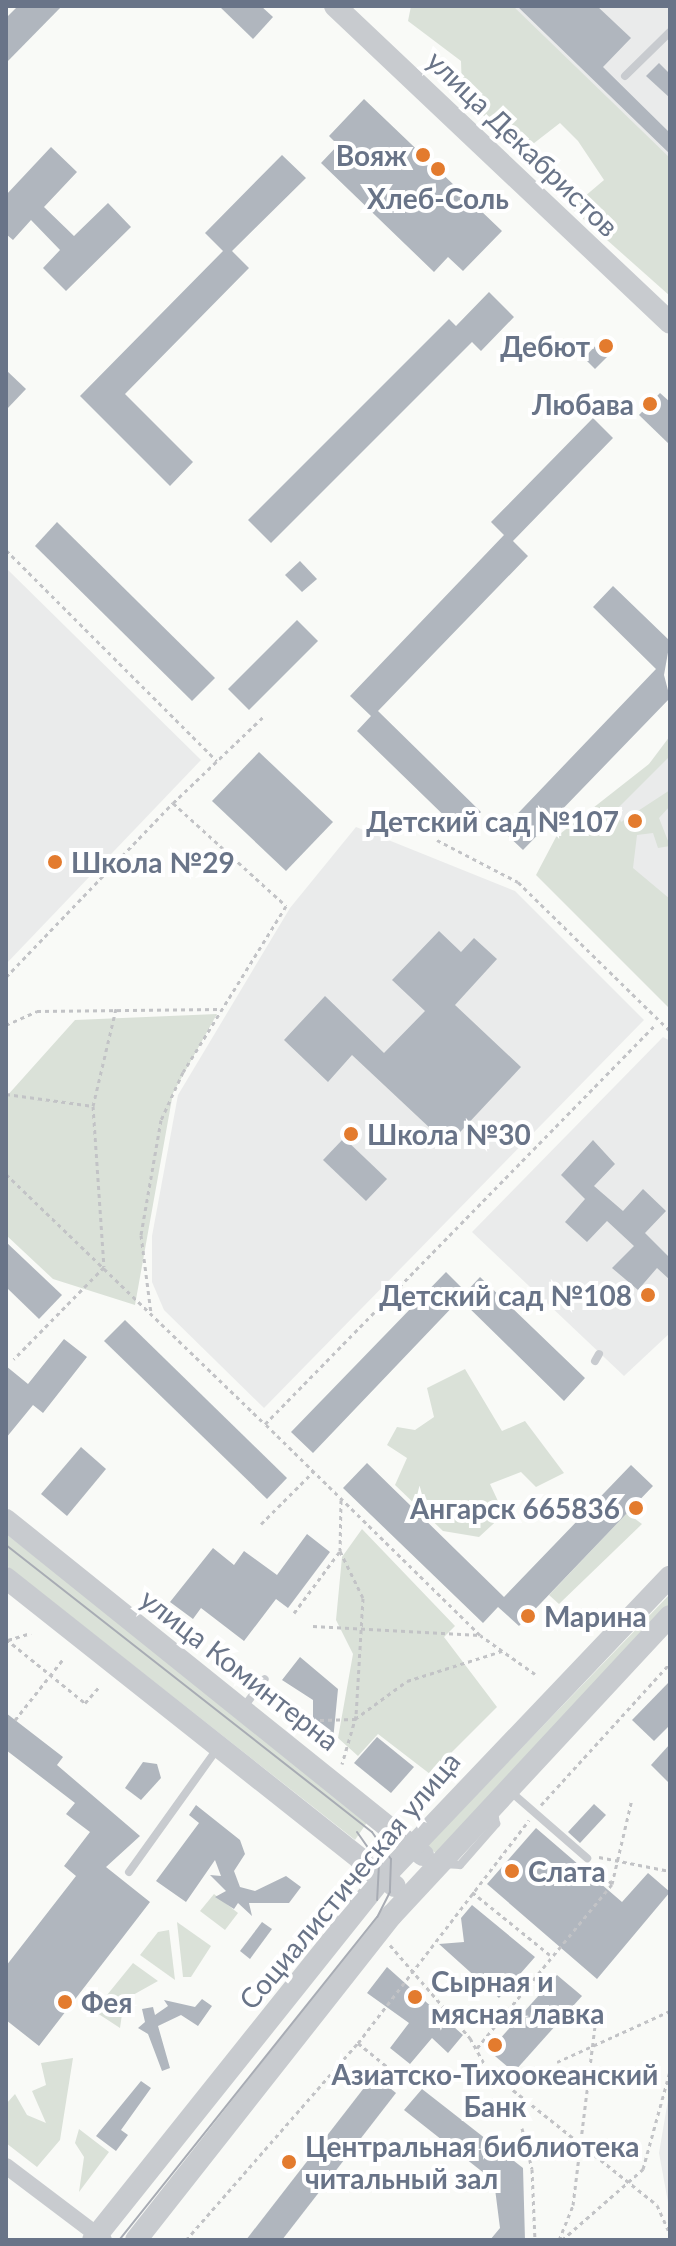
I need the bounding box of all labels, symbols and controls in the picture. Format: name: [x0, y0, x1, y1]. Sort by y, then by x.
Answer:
street label: улица Декабристов: [420, 43, 626, 243]
place label: Вояж: [336, 138, 407, 172]
marker: Вояж: [414, 146, 432, 164]
marker: Хлеб-Соль: [429, 160, 447, 178]
place label: Хлеб-Соль: [367, 181, 509, 215]
place label: Дебют: [500, 329, 590, 363]
marker: Дебют: [597, 337, 615, 355]
place label: Любава: [532, 387, 634, 421]
marker: Любава: [641, 395, 659, 413]
place label: Детский сад №107: [366, 804, 619, 838]
marker: Детский сад №107: [626, 812, 644, 830]
place label: Школа №29: [71, 845, 235, 879]
marker: Школа №29: [46, 853, 64, 871]
place label: Школа №30: [367, 1117, 531, 1151]
marker: Школа №30: [342, 1125, 360, 1143]
place label: Детский сад №108: [379, 1278, 632, 1312]
marker: Детский сад №108: [639, 1286, 657, 1304]
place label: Ангарск 665836: [410, 1491, 620, 1525]
marker: Ангарск 665836: [627, 1499, 645, 1517]
street label: улица Коминтерна: [134, 1581, 346, 1757]
place label: Марина: [544, 1599, 647, 1633]
marker: Марина: [519, 1607, 537, 1625]
street label: Социалистическая улица: [231, 1744, 467, 2016]
place label: Слата: [528, 1854, 606, 1888]
marker: Слата: [503, 1862, 521, 1880]
place label: Сырная и мясная лавка: [431, 1964, 604, 2030]
place label: Фея: [81, 1985, 133, 2019]
marker: Сырная и мясная лавка: [406, 1988, 424, 2006]
marker: Фея: [56, 1993, 74, 2011]
marker: Азиатско-Тихоокеанский Банк: [486, 2036, 504, 2054]
place label: Азиатско-Тихоокеанский Банк: [332, 2057, 658, 2123]
place label: Центральная библиотека читальный зал: [305, 2129, 640, 2195]
marker: Центральная библиотека читальный зал: [280, 2153, 298, 2171]

